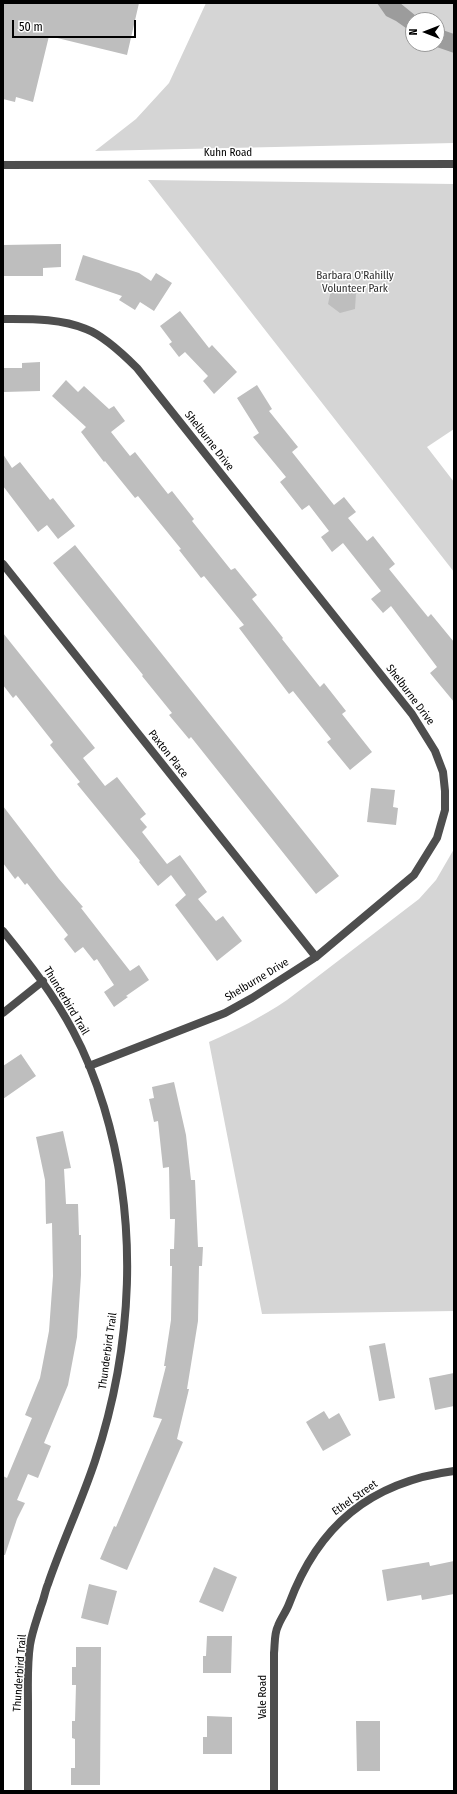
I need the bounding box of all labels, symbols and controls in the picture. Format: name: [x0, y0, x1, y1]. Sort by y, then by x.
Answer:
scale bar: [14, 12, 138, 38]
north arrow: [405, 12, 445, 52]
text: 50 m: [19, 20, 43, 34]
text: N: [407, 29, 420, 35]
street label: Kuhn Road: [204, 146, 252, 160]
park label: Barbara O'Rahilly Volunteer Park: [316, 269, 394, 295]
street label: Shelburne Drive: [182, 409, 236, 473]
street label: Shelburne Drive: [383, 662, 437, 728]
street label: Paxton Place: [145, 728, 191, 780]
street label: Shelburne Drive: [223, 956, 291, 1004]
street label: Thunderbird Trail: [40, 964, 92, 1038]
street label: Thunderbird Trail: [96, 1312, 120, 1390]
street label: Ethel Street: [330, 1478, 380, 1518]
street label: Thunderbird Trail: [11, 1634, 29, 1712]
street label: Vale Road: [256, 1675, 270, 1719]

